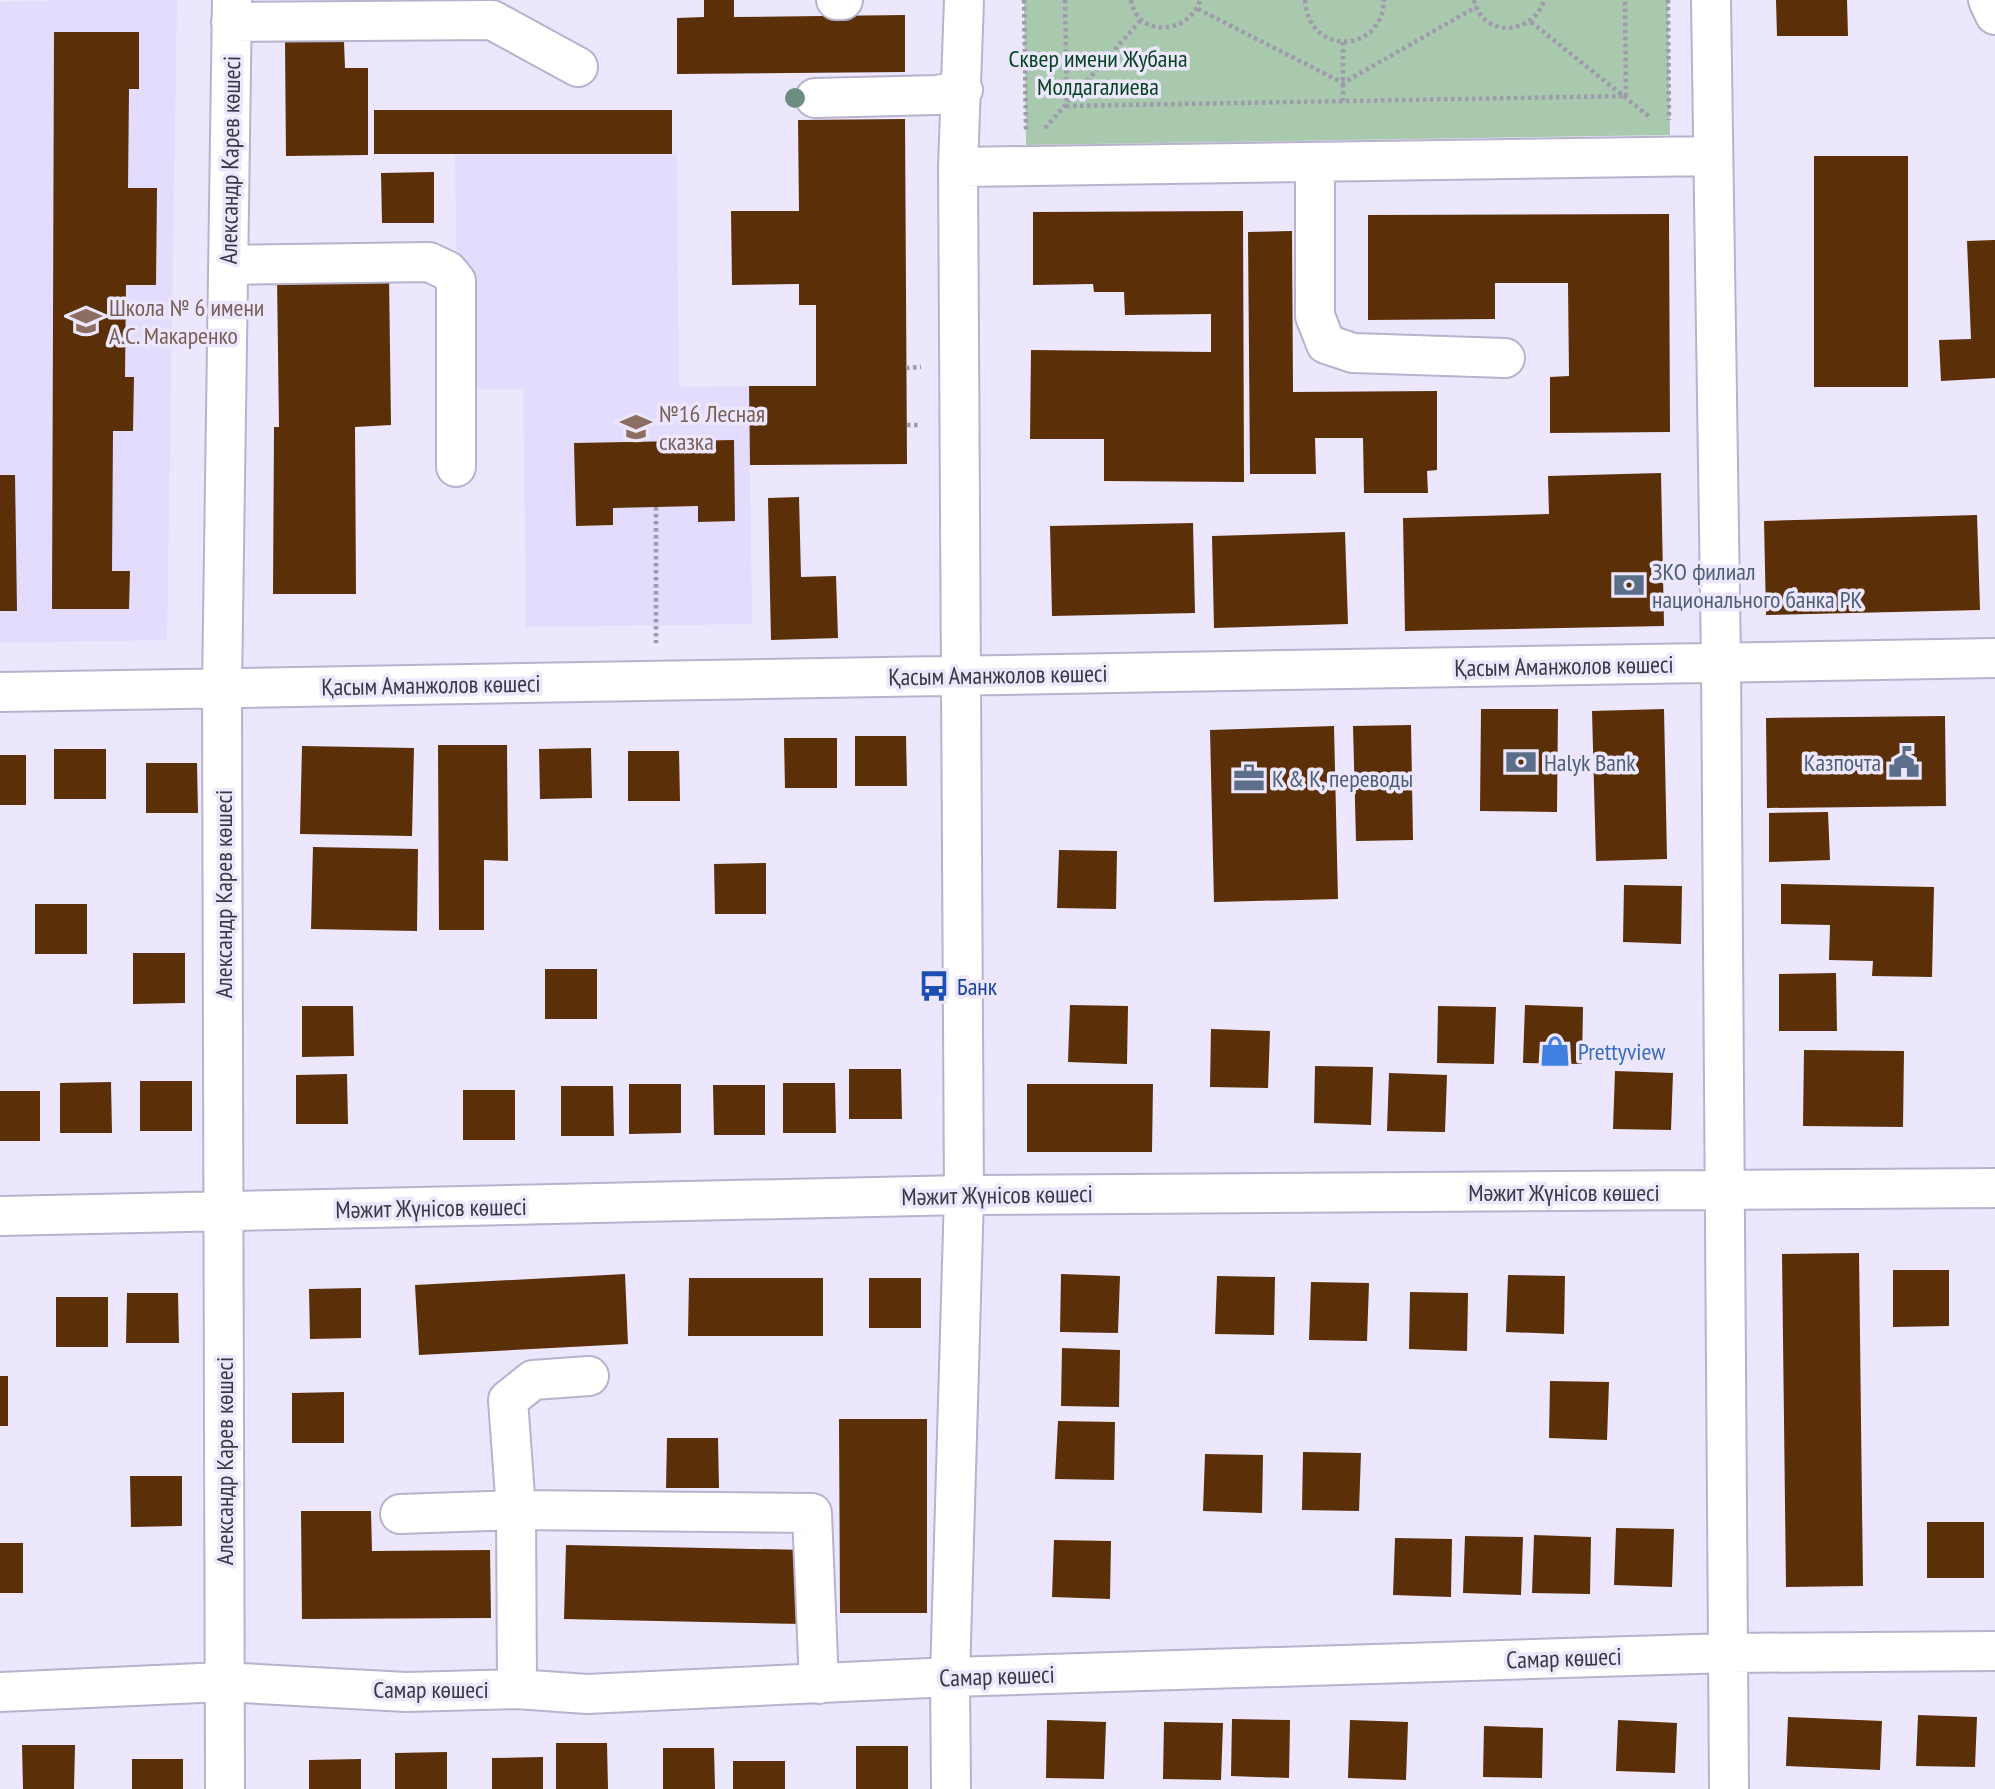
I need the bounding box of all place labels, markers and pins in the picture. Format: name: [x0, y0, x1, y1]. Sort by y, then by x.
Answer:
place label: Школа № 6 имени А.С. Макаренко: [109, 292, 264, 351]
school or university icon: Школа № 6 имени А.С. Макаренко: [69, 304, 103, 338]
place label: №16 Лесная сказка: [659, 398, 765, 457]
school or university icon: №16 Лесная сказка: [619, 410, 653, 444]
place label: ЗКО филиал национального банка РК: [1652, 556, 1863, 615]
bank icon: ЗКО филиал национального банка РК: [1612, 568, 1646, 602]
bank icon: Halyk Bank: [1504, 745, 1538, 779]
public building icon: Казпочта: [1887, 745, 1921, 779]
place label: Halyk Bank: [1544, 747, 1636, 778]
place label: Казпочта: [1804, 747, 1881, 778]
office icon: K & K, переводы: [1232, 761, 1266, 795]
place label: K & K, переводы: [1272, 763, 1413, 794]
bus stop icon: Банк: [917, 969, 951, 1003]
place label: Банк: [957, 971, 998, 1002]
shop icon: Prettyview: [1538, 1034, 1572, 1068]
place label: Prettyview: [1578, 1036, 1666, 1067]

